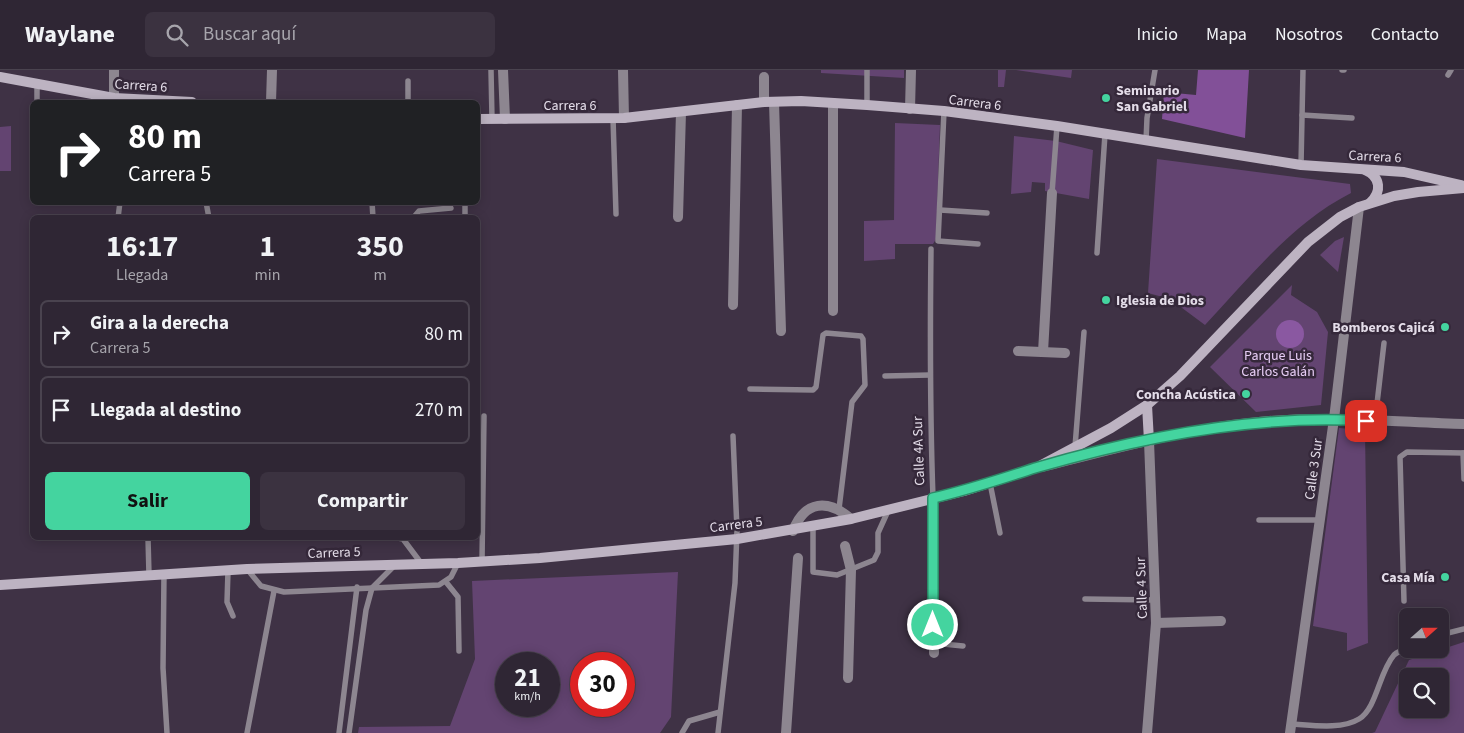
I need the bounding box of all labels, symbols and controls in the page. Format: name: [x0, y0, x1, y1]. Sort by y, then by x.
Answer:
search box: [145, 12, 495, 57]
text: Waylane: [25, 17, 115, 52]
icon: search: [163, 21, 191, 49]
text: Buscar aquí: [203, 21, 296, 48]
text: Inicio: [1137, 22, 1178, 47]
text: Mapa: [1206, 22, 1247, 47]
text: Nosotros: [1275, 22, 1343, 47]
text: Contacto: [1371, 22, 1439, 47]
street label: Carrera 6: [114, 74, 168, 98]
place label: Seminario San Gabriel: [1116, 81, 1187, 117]
street label: Carrera 6: [947, 90, 1002, 116]
marker: Seminario San Gabriel: [1100, 92, 1112, 104]
street label: Carrera 6: [544, 96, 596, 116]
text: 80 m: [128, 112, 202, 162]
icon: right: [45, 120, 110, 185]
street label: Carrera 6: [1348, 146, 1402, 168]
text: Carrera 5: [128, 158, 211, 190]
text: 16:17: [106, 225, 178, 268]
text: 1: [259, 225, 275, 268]
text: 350: [356, 225, 404, 268]
text: Llegada: [116, 264, 168, 286]
text: min: [254, 264, 280, 286]
text: m: [374, 264, 387, 286]
place label: Iglesia de Dios: [1116, 291, 1204, 311]
marker: Iglesia de Dios: [1100, 294, 1112, 306]
text: Gira a la derecha: [90, 310, 229, 337]
place label: Bomberos Cajicá: [1332, 318, 1435, 338]
icon: right: [47, 320, 75, 348]
text: 80 m: [425, 321, 463, 348]
marker: Bomberos Cajicá: [1439, 321, 1451, 333]
text: Carrera 5: [90, 337, 150, 359]
park label: Parque Luis Carlos Galán: [1241, 346, 1315, 382]
place label: Concha Acústica: [1136, 385, 1236, 405]
marker: Concha Acústica: [1240, 388, 1252, 400]
icon: arrive: [47, 396, 75, 424]
text: Llegada al destino: [90, 397, 241, 424]
text: 270 m: [415, 397, 463, 424]
pin: [1345, 400, 1387, 442]
icon: arrive: [1352, 407, 1380, 435]
street label: Calle 4A Sur: [908, 416, 930, 486]
street label: Calle 3 Sur: [1300, 437, 1328, 501]
button: Salir: [45, 472, 250, 530]
button: Compartir: [260, 472, 465, 530]
street label: Carrera 5: [709, 512, 764, 538]
street label: Carrera 5: [307, 542, 361, 564]
street label: Calle 4 Sur: [1131, 557, 1153, 619]
place label: Casa Mía: [1381, 568, 1435, 588]
marker: Casa Mía: [1439, 571, 1451, 583]
position arrow: [906, 598, 958, 650]
north arrow: [1399, 608, 1449, 658]
map controls: [1399, 608, 1449, 718]
speed limit sign: 30: [570, 652, 635, 717]
text: 21: [514, 660, 541, 696]
button: search: [1399, 668, 1449, 718]
text: km/h: [514, 688, 541, 705]

